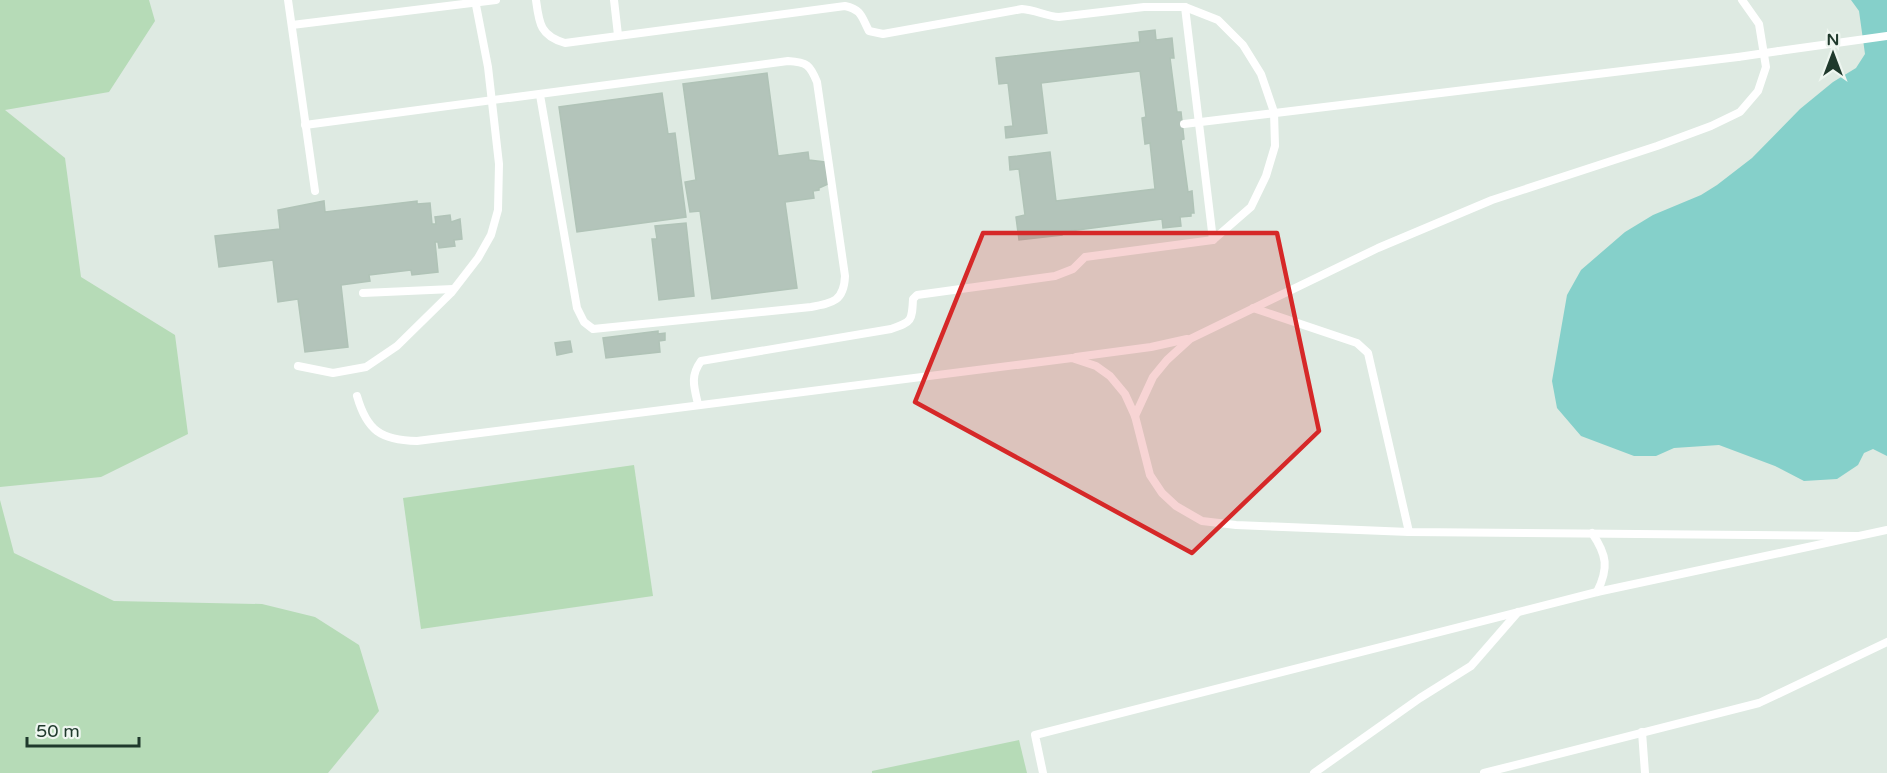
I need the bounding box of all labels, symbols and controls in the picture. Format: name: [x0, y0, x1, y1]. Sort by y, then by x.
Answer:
north arrow: [1803, 24, 1863, 84]
text: N: [1827, 30, 1839, 50]
scale bar: [27, 710, 140, 748]
text: 50 m: [36, 720, 80, 742]

